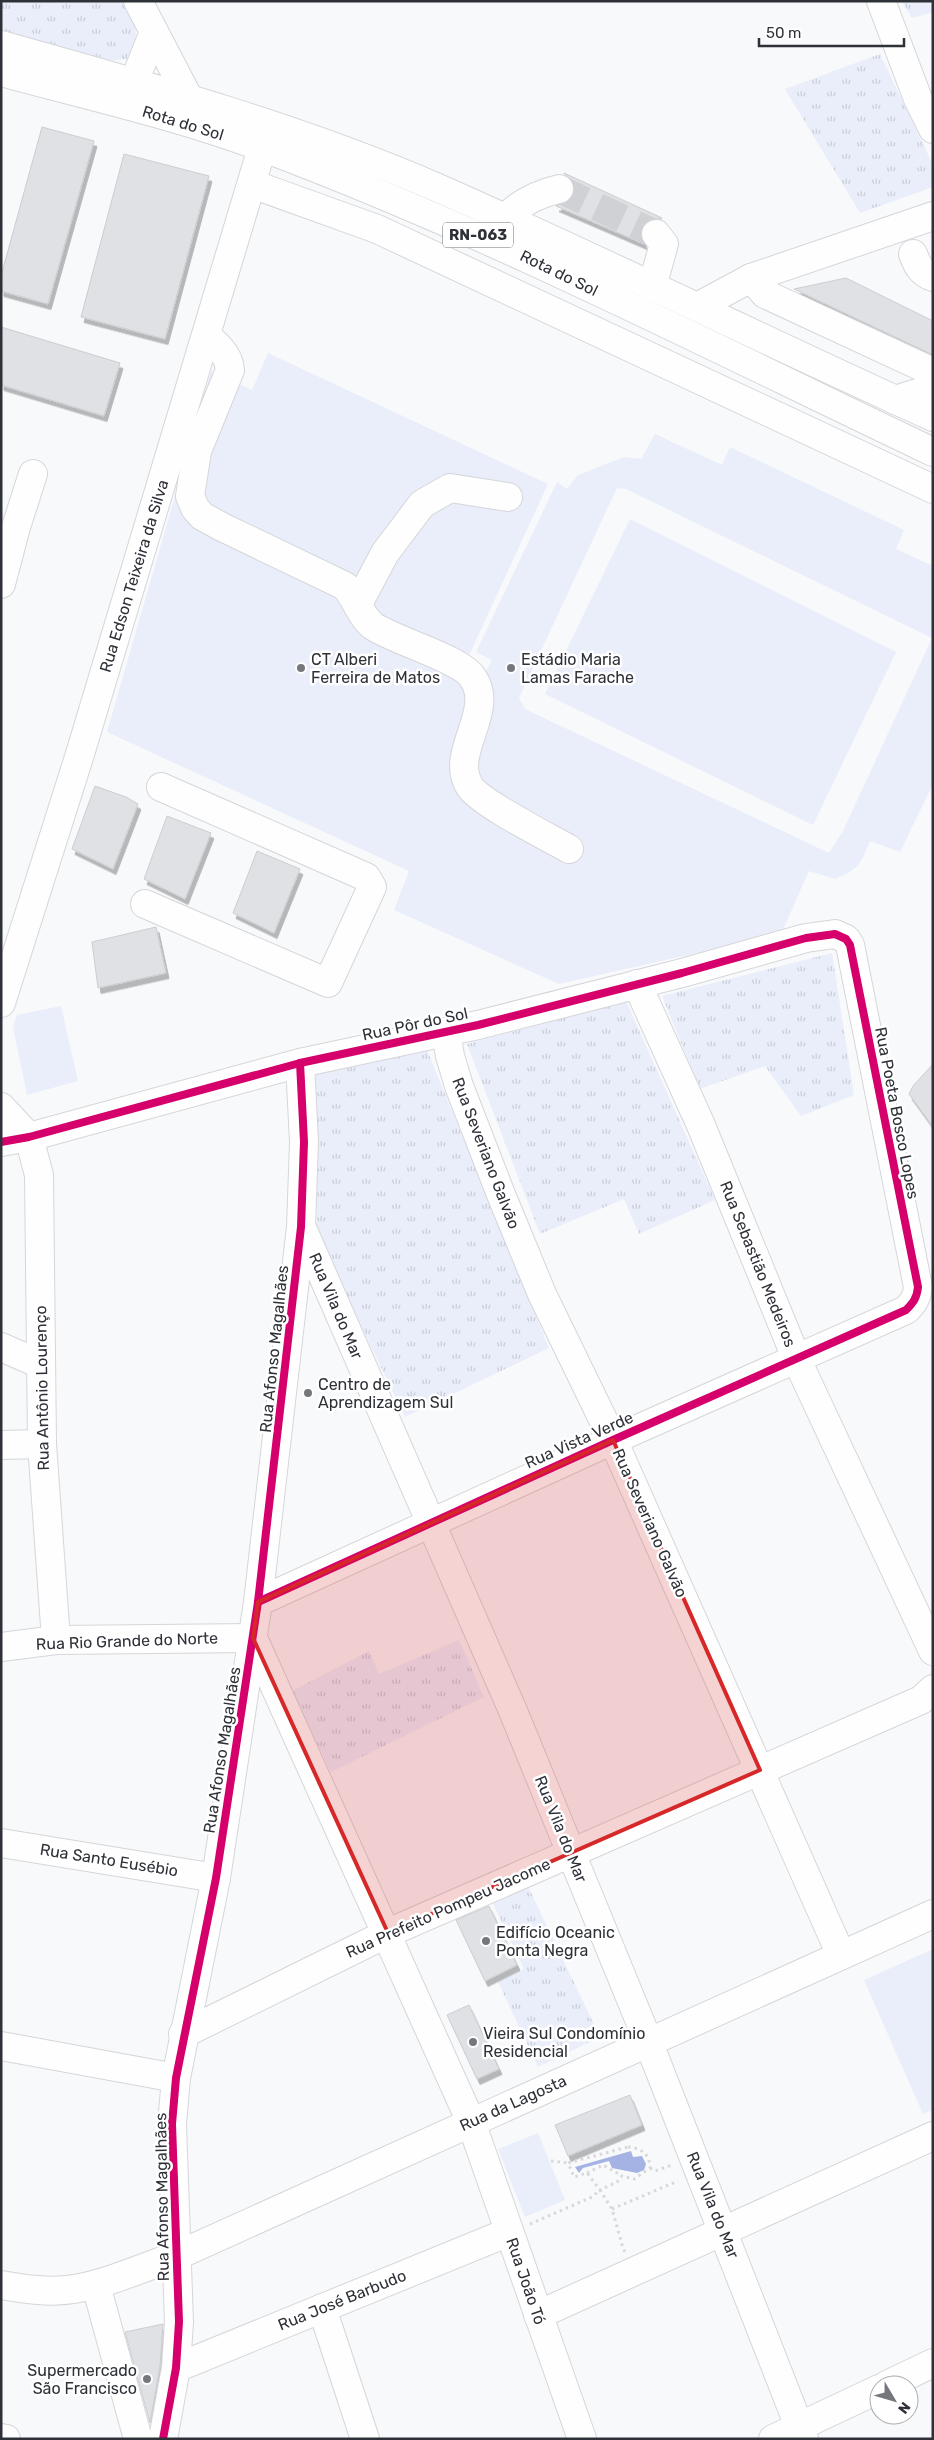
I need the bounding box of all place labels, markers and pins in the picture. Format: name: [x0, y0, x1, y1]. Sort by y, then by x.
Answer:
place label: CT Alberi Ferreira de Matos: [311, 650, 440, 687]
place label: Estádio Maria Lamas Farache: [521, 650, 634, 687]
marker: CT Alberi Ferreira de Matos: [295, 662, 307, 674]
marker: Estádio Maria Lamas Farache: [505, 662, 517, 674]
place label: Centro de Aprendizagem Sul: [318, 1375, 453, 1412]
marker: Centro de Aprendizagem Sul: [302, 1387, 314, 1399]
place label: Edifício Oceanic Ponta Negra: [496, 1923, 615, 1960]
marker: Edifício Oceanic Ponta Negra: [480, 1935, 492, 1947]
place label: Vieira Sul Condomínio Residencial: [483, 2024, 645, 2061]
marker: Vieira Sul Condomínio Residencial: [467, 2036, 479, 2048]
place label: Supermercado São Francisco: [27, 2361, 137, 2398]
marker: Supermercado São Francisco: [141, 2373, 153, 2385]

